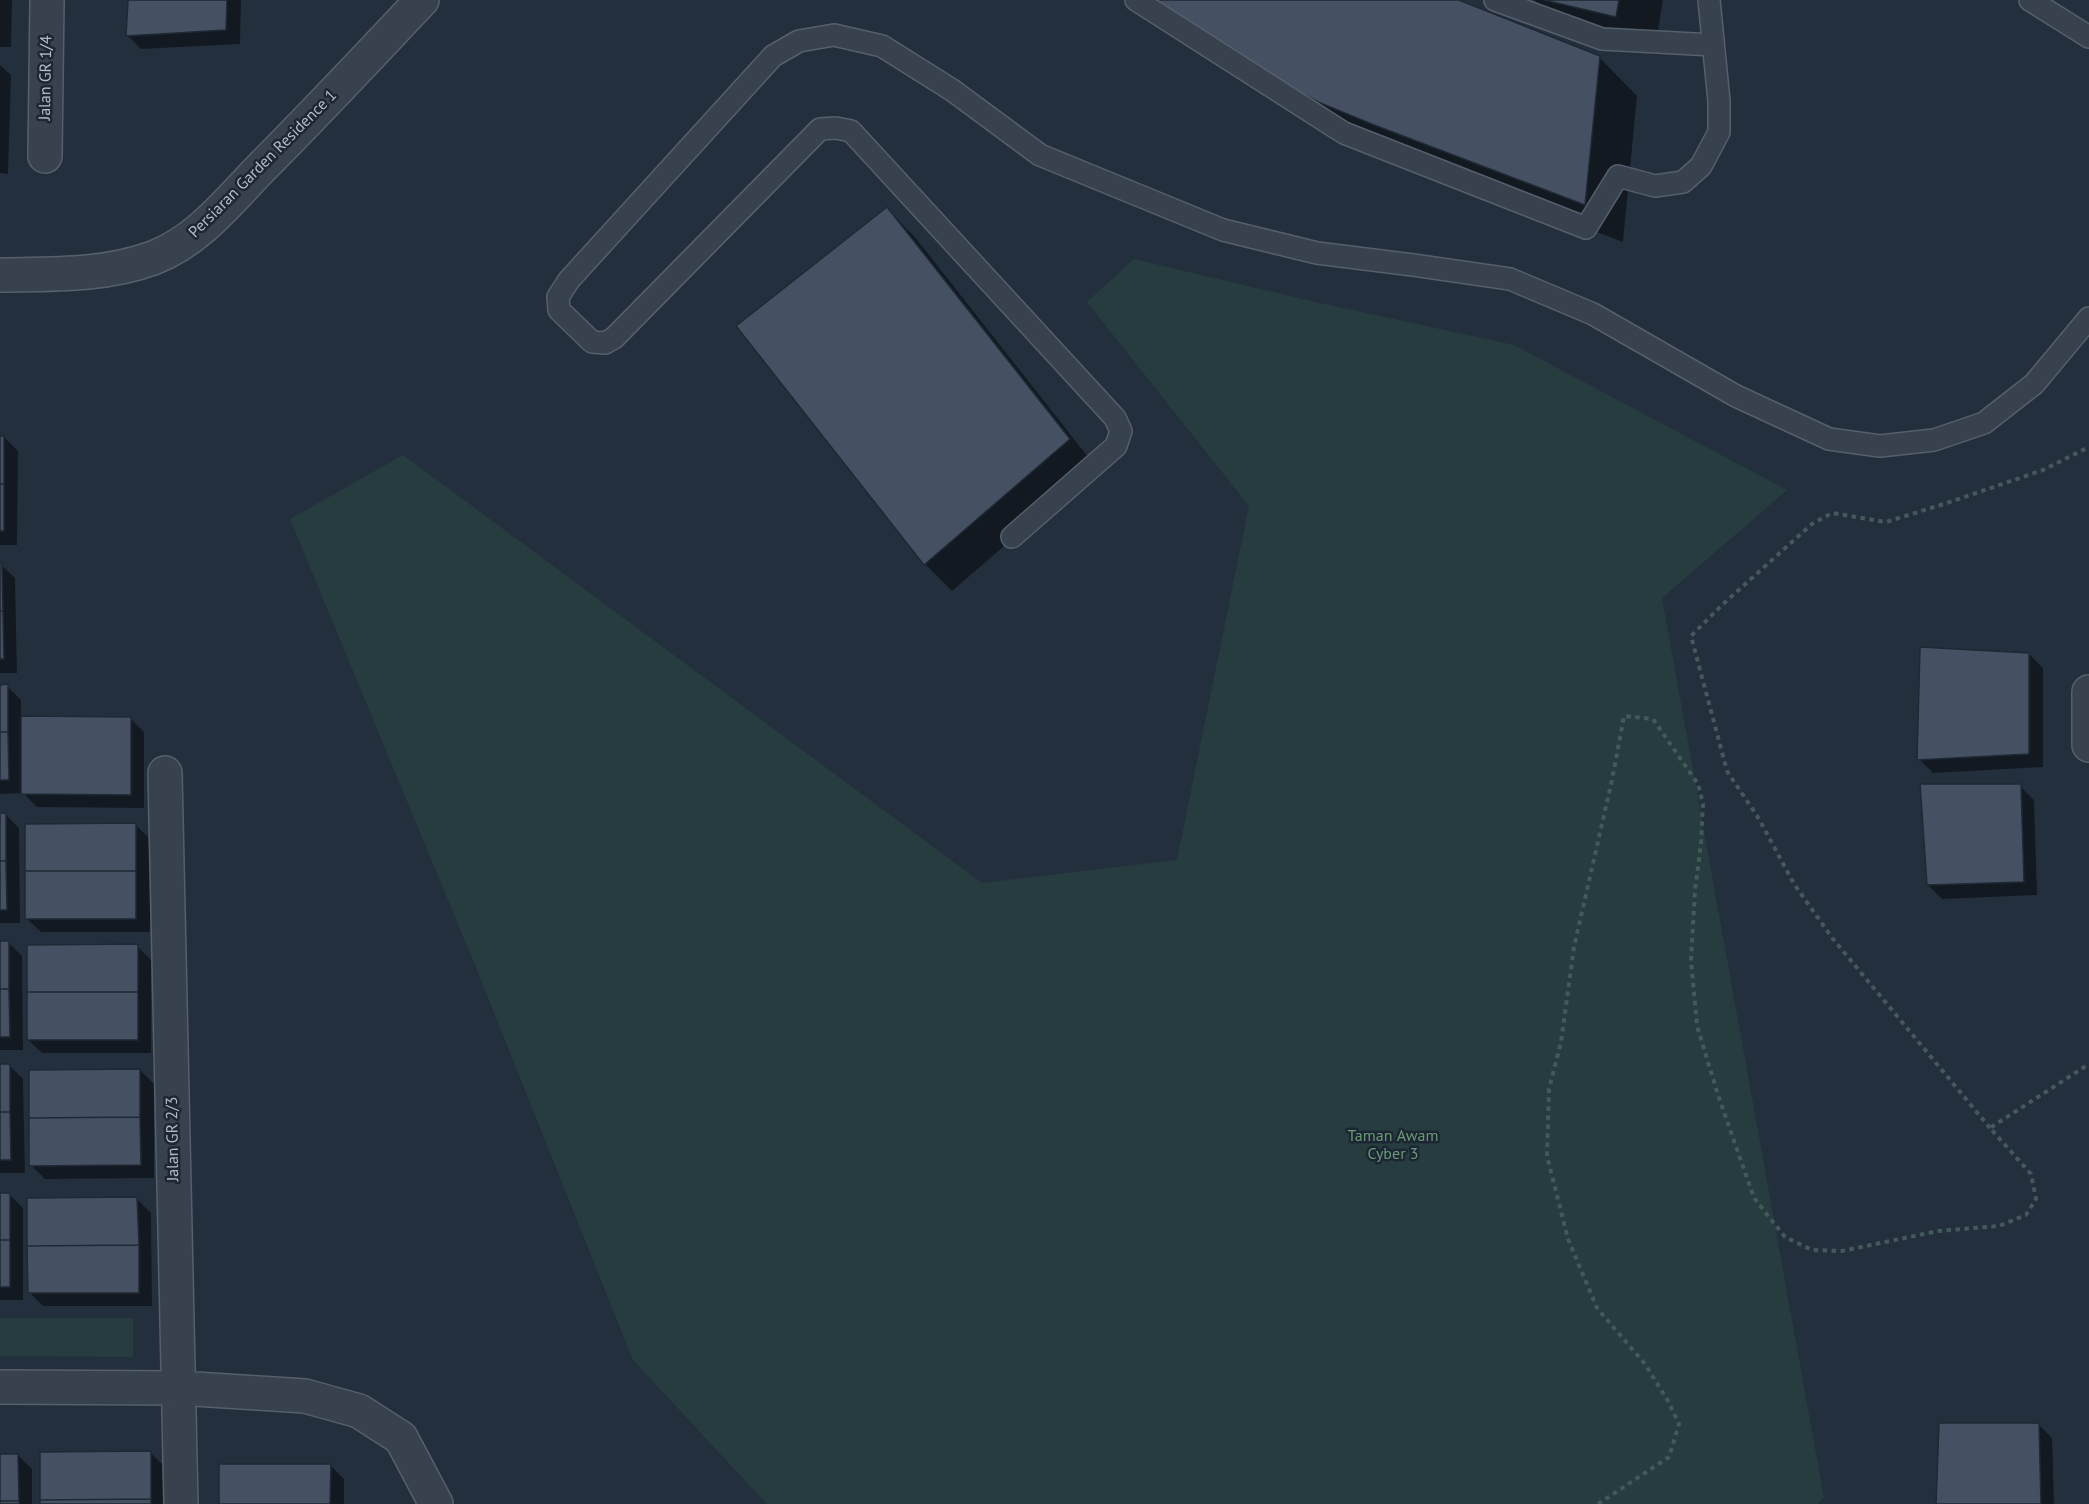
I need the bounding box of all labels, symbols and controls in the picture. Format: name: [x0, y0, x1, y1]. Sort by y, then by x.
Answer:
street label: Jalan GR 1/4: [36, 35, 56, 121]
street label: Persiaran Garden Residence 1: [185, 86, 341, 242]
street label: Jalan GR 2/3: [163, 1096, 183, 1182]
park label: Taman Awam Cyber 3: [1348, 1126, 1438, 1164]

